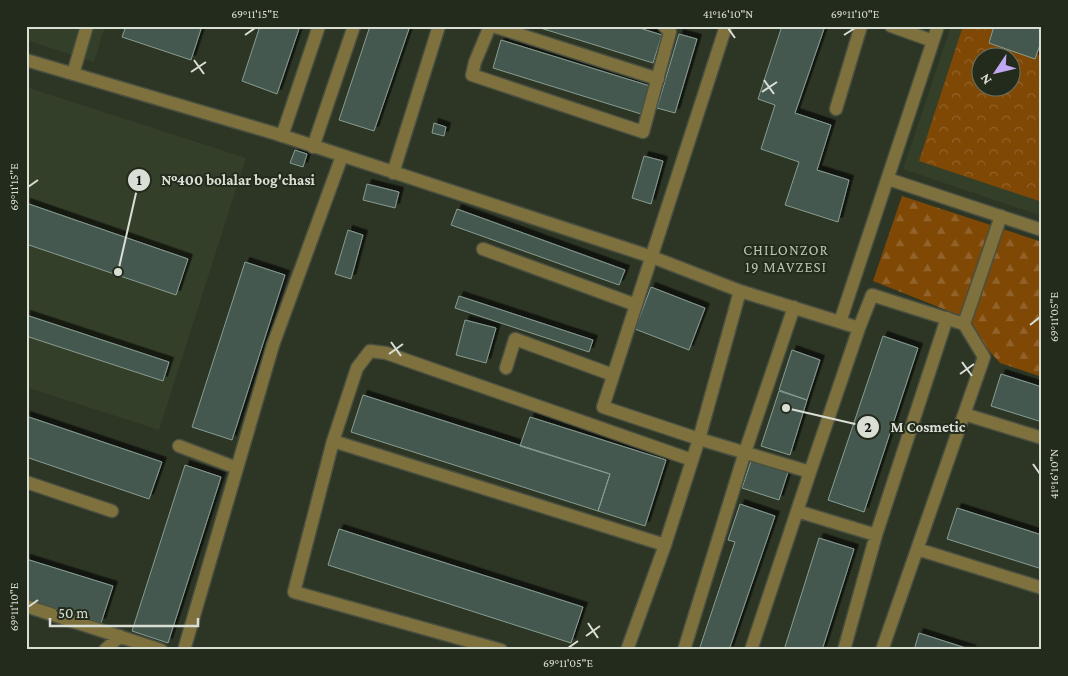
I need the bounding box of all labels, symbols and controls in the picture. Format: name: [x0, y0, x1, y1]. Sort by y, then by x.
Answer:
text: 69°11'15"E: [231, 7, 279, 21]
text: 41°16'10"N: [703, 7, 753, 21]
text: 69°11'10"E: [831, 7, 880, 21]
north arrow: [970, 48, 1020, 98]
text: N: [976, 71, 995, 88]
text: 69°11'15"E: [7, 163, 21, 211]
callout: №400 bolalar bog'chasi: [126, 165, 325, 195]
text: 1: [136, 172, 142, 188]
text: №400 bolalar bog'chasi: [161, 172, 316, 188]
district label: CHILONZOR 19 MAVZESI: [743, 242, 829, 275]
text: 69°11'05"E: [1047, 292, 1061, 342]
callout: M Cosmetic: [855, 412, 975, 442]
text: 2: [864, 419, 872, 435]
text: M Cosmetic: [890, 419, 966, 435]
text: 41°16'10"N: [1047, 449, 1061, 499]
text: 69°11'10"E: [7, 582, 21, 631]
scale bar: [50, 596, 198, 628]
text: 50 m: [58, 605, 88, 621]
text: 69°11'05"E: [543, 656, 593, 670]

